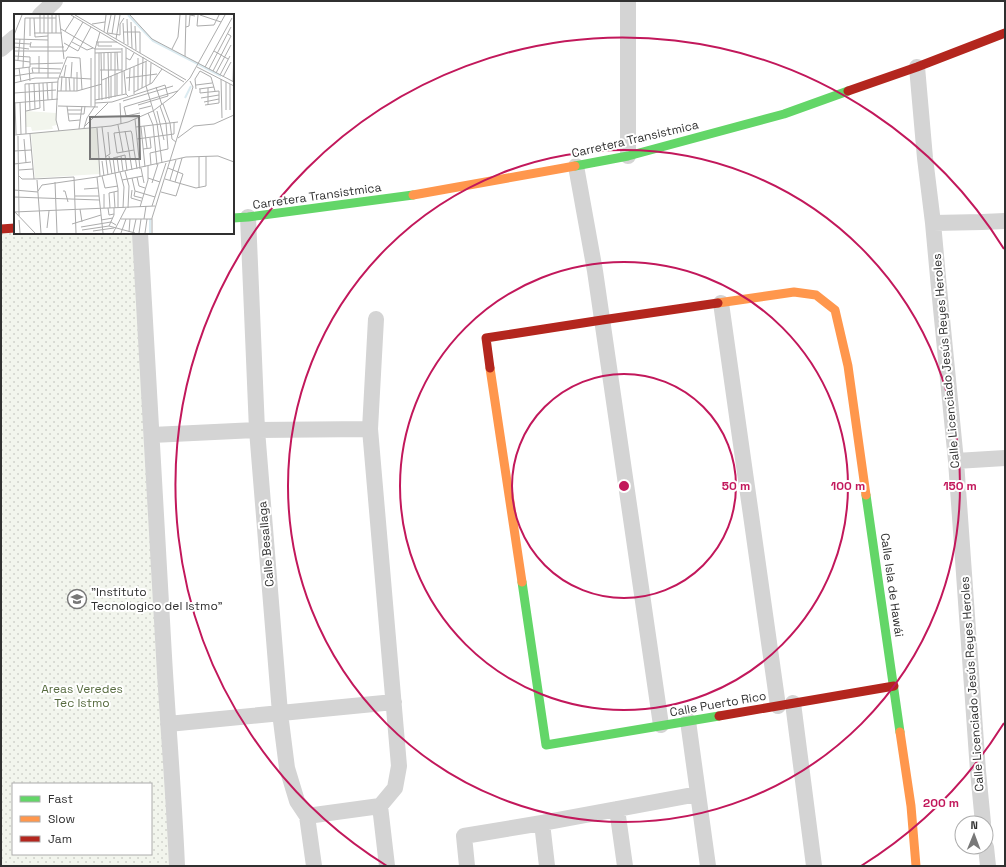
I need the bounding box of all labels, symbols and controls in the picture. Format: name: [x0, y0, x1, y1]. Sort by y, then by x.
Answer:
inset map: [14, 14, 234, 234]
street label: Carretera Transistmica: [570, 117, 700, 161]
street label: Carretera Transistmica: [252, 179, 382, 213]
street label: Calle Licenciado Jesús Reyes Heroles: [929, 253, 963, 469]
text: 50 m: [722, 478, 750, 494]
text: 100 m: [831, 478, 865, 494]
text: 150 m: [943, 478, 977, 494]
centre of rings: [617, 479, 631, 493]
street label: Calle Besallaga: [254, 500, 278, 588]
street label: Calle Isla de Hawái: [877, 532, 907, 638]
street label: Calle Licenciado Jesús Reyes Heroles: [957, 576, 987, 792]
place label: "Instituto Tecnologico del Istmo": [91, 584, 223, 614]
school or university icon: "Instituto Tecnologico del Istmo": [66, 588, 88, 610]
park label: Areas Veredes Tec Istmo: [41, 681, 123, 711]
street label: Calle Puerto Rico: [668, 688, 768, 720]
legend: [12, 783, 152, 855]
text: Fast: [48, 791, 73, 807]
text: 200 m: [923, 795, 959, 811]
text: Slow: [48, 811, 75, 827]
north arrow: [954, 815, 994, 855]
text: N: [970, 818, 978, 832]
text: Jam: [48, 831, 72, 847]

